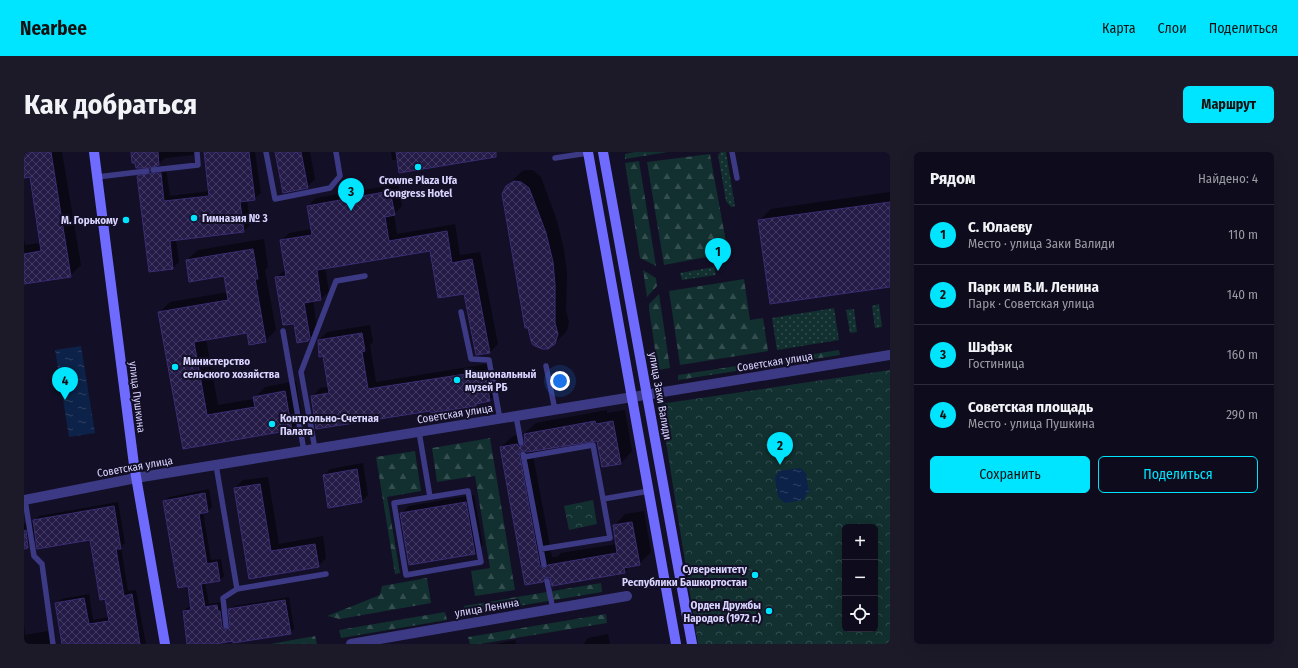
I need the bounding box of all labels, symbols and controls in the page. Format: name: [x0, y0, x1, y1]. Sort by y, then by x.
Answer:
text: Nearbee: [20, 17, 87, 40]
text: Карта: [1102, 20, 1136, 37]
text: Слои: [1158, 20, 1187, 37]
text: Поделиться: [1209, 20, 1278, 37]
button: Маршрут: [1183, 86, 1274, 123]
text: Как добраться: [24, 88, 197, 121]
marker: Crowne Plaza Ufa Congress Hotel: [413, 162, 423, 172]
text: Рядом: [930, 168, 975, 189]
text: Найдено: 4: [1198, 171, 1258, 186]
place label: Crowne Plaza Ufa Congress Hotel: [379, 174, 458, 200]
pin: 3: [338, 178, 364, 211]
place label: Гимназия № 3: [202, 212, 268, 225]
marker: Гимназия № 3: [189, 213, 199, 223]
place label: М. Горькому: [61, 214, 119, 227]
marker: М. Горькому: [121, 215, 131, 225]
text: С. Юлаеву: [968, 218, 1032, 236]
text: 1: [940, 227, 946, 242]
text: 110 m: [1228, 227, 1258, 242]
text: Место · улица Заки Валиди: [968, 236, 1115, 251]
pin: 1: [705, 238, 731, 271]
text: Парк им В.И. Ленина: [968, 278, 1099, 296]
text: 2: [940, 287, 946, 302]
text: 140 m: [1227, 287, 1258, 302]
text: Парк · Советская улица: [968, 296, 1095, 311]
text: Шэфэк: [968, 338, 1012, 356]
text: 3: [940, 347, 946, 362]
text: 160 m: [1227, 347, 1258, 362]
street label: Советская улица: [736, 350, 814, 374]
street label: улица Заки Валиди: [646, 351, 674, 441]
place label: Министерство сельского хозяйства: [183, 355, 280, 381]
text: Гостиница: [968, 356, 1025, 371]
street label: улица Пушкина: [126, 361, 148, 433]
marker: Министерство сельского хозяйства: [170, 362, 180, 372]
pin: 4: [52, 367, 78, 400]
place label: Национальный музей РБ: [465, 368, 536, 394]
your location: [550, 371, 570, 391]
marker: Национальный музей РБ: [452, 375, 462, 385]
text: Советская площадь: [968, 398, 1093, 416]
street label: Советская улица: [416, 402, 494, 426]
text: 4: [940, 407, 946, 422]
text: 290 m: [1226, 407, 1258, 422]
place label: Контрольно-Счетная Палата: [280, 412, 379, 438]
text: Место · улица Пушкина: [968, 416, 1095, 431]
marker: Контрольно-Счетная Палата: [267, 419, 277, 429]
pin: 2: [767, 432, 793, 465]
street label: Советская улица: [96, 454, 174, 480]
button: Сохранить: [930, 456, 1090, 493]
button: Поделиться: [1098, 456, 1258, 493]
map controls: [842, 524, 878, 632]
button: +: [842, 524, 878, 560]
button: −: [842, 560, 878, 596]
place label: Суверенитету Республики Башкортостан: [622, 563, 748, 589]
marker: Суверенитету Республики Башкортостан: [750, 570, 760, 580]
street label: улица Ленина: [454, 596, 520, 620]
button: locate: [842, 596, 878, 632]
place label: Орден Дружбы Народов (1972 г.): [684, 599, 762, 625]
marker: Орден Дружбы Народов (1972 г.): [764, 606, 774, 616]

